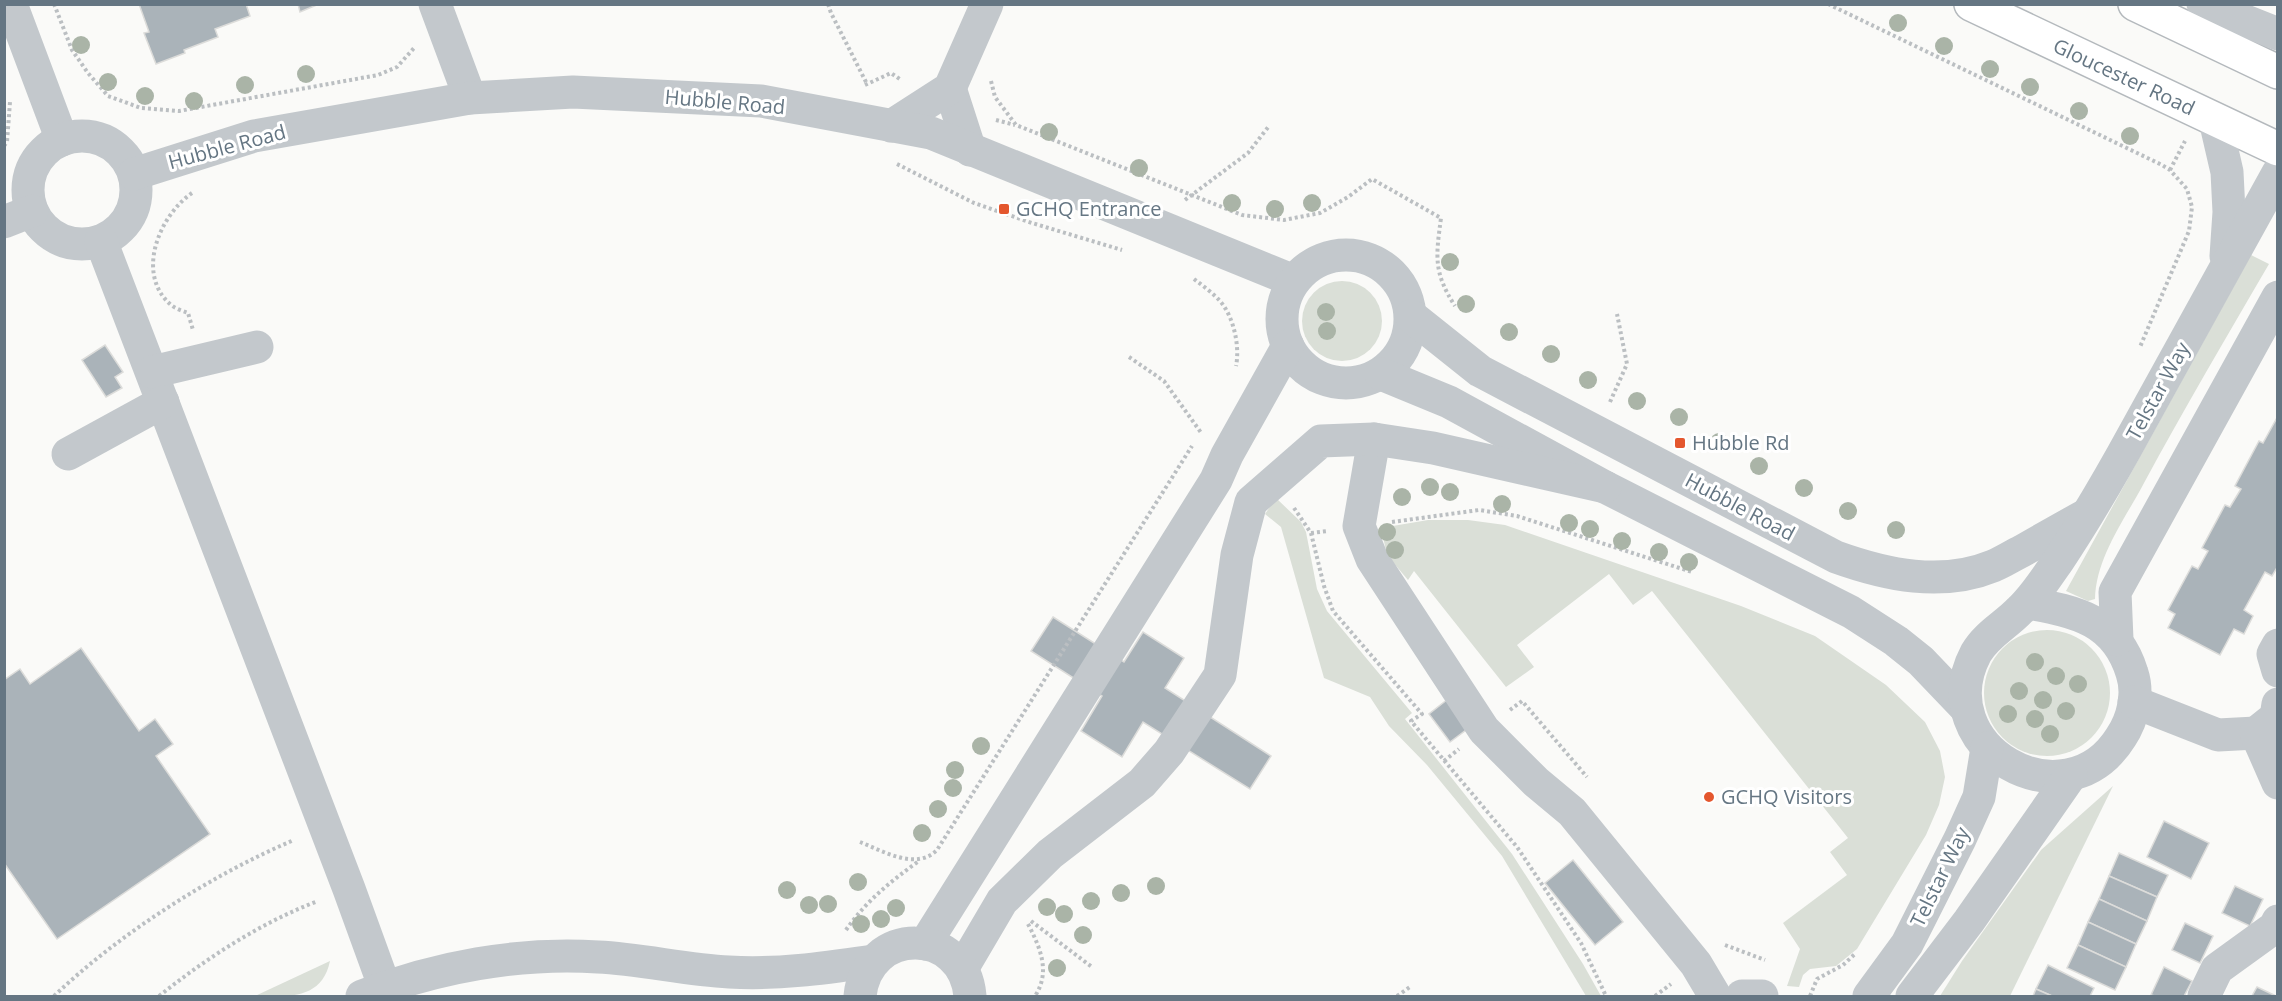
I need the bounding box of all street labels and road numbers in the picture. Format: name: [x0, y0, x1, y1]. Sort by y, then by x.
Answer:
street label: Gloucester Road: [2049, 32, 2200, 121]
street label: Hubble Road: [664, 83, 786, 120]
street label: Hubble Road: [165, 118, 289, 175]
street label: Telstar Way: [2120, 336, 2196, 445]
street label: Hubble Road: [1681, 466, 1800, 547]
street label: Telstar Way: [1904, 821, 1976, 931]

